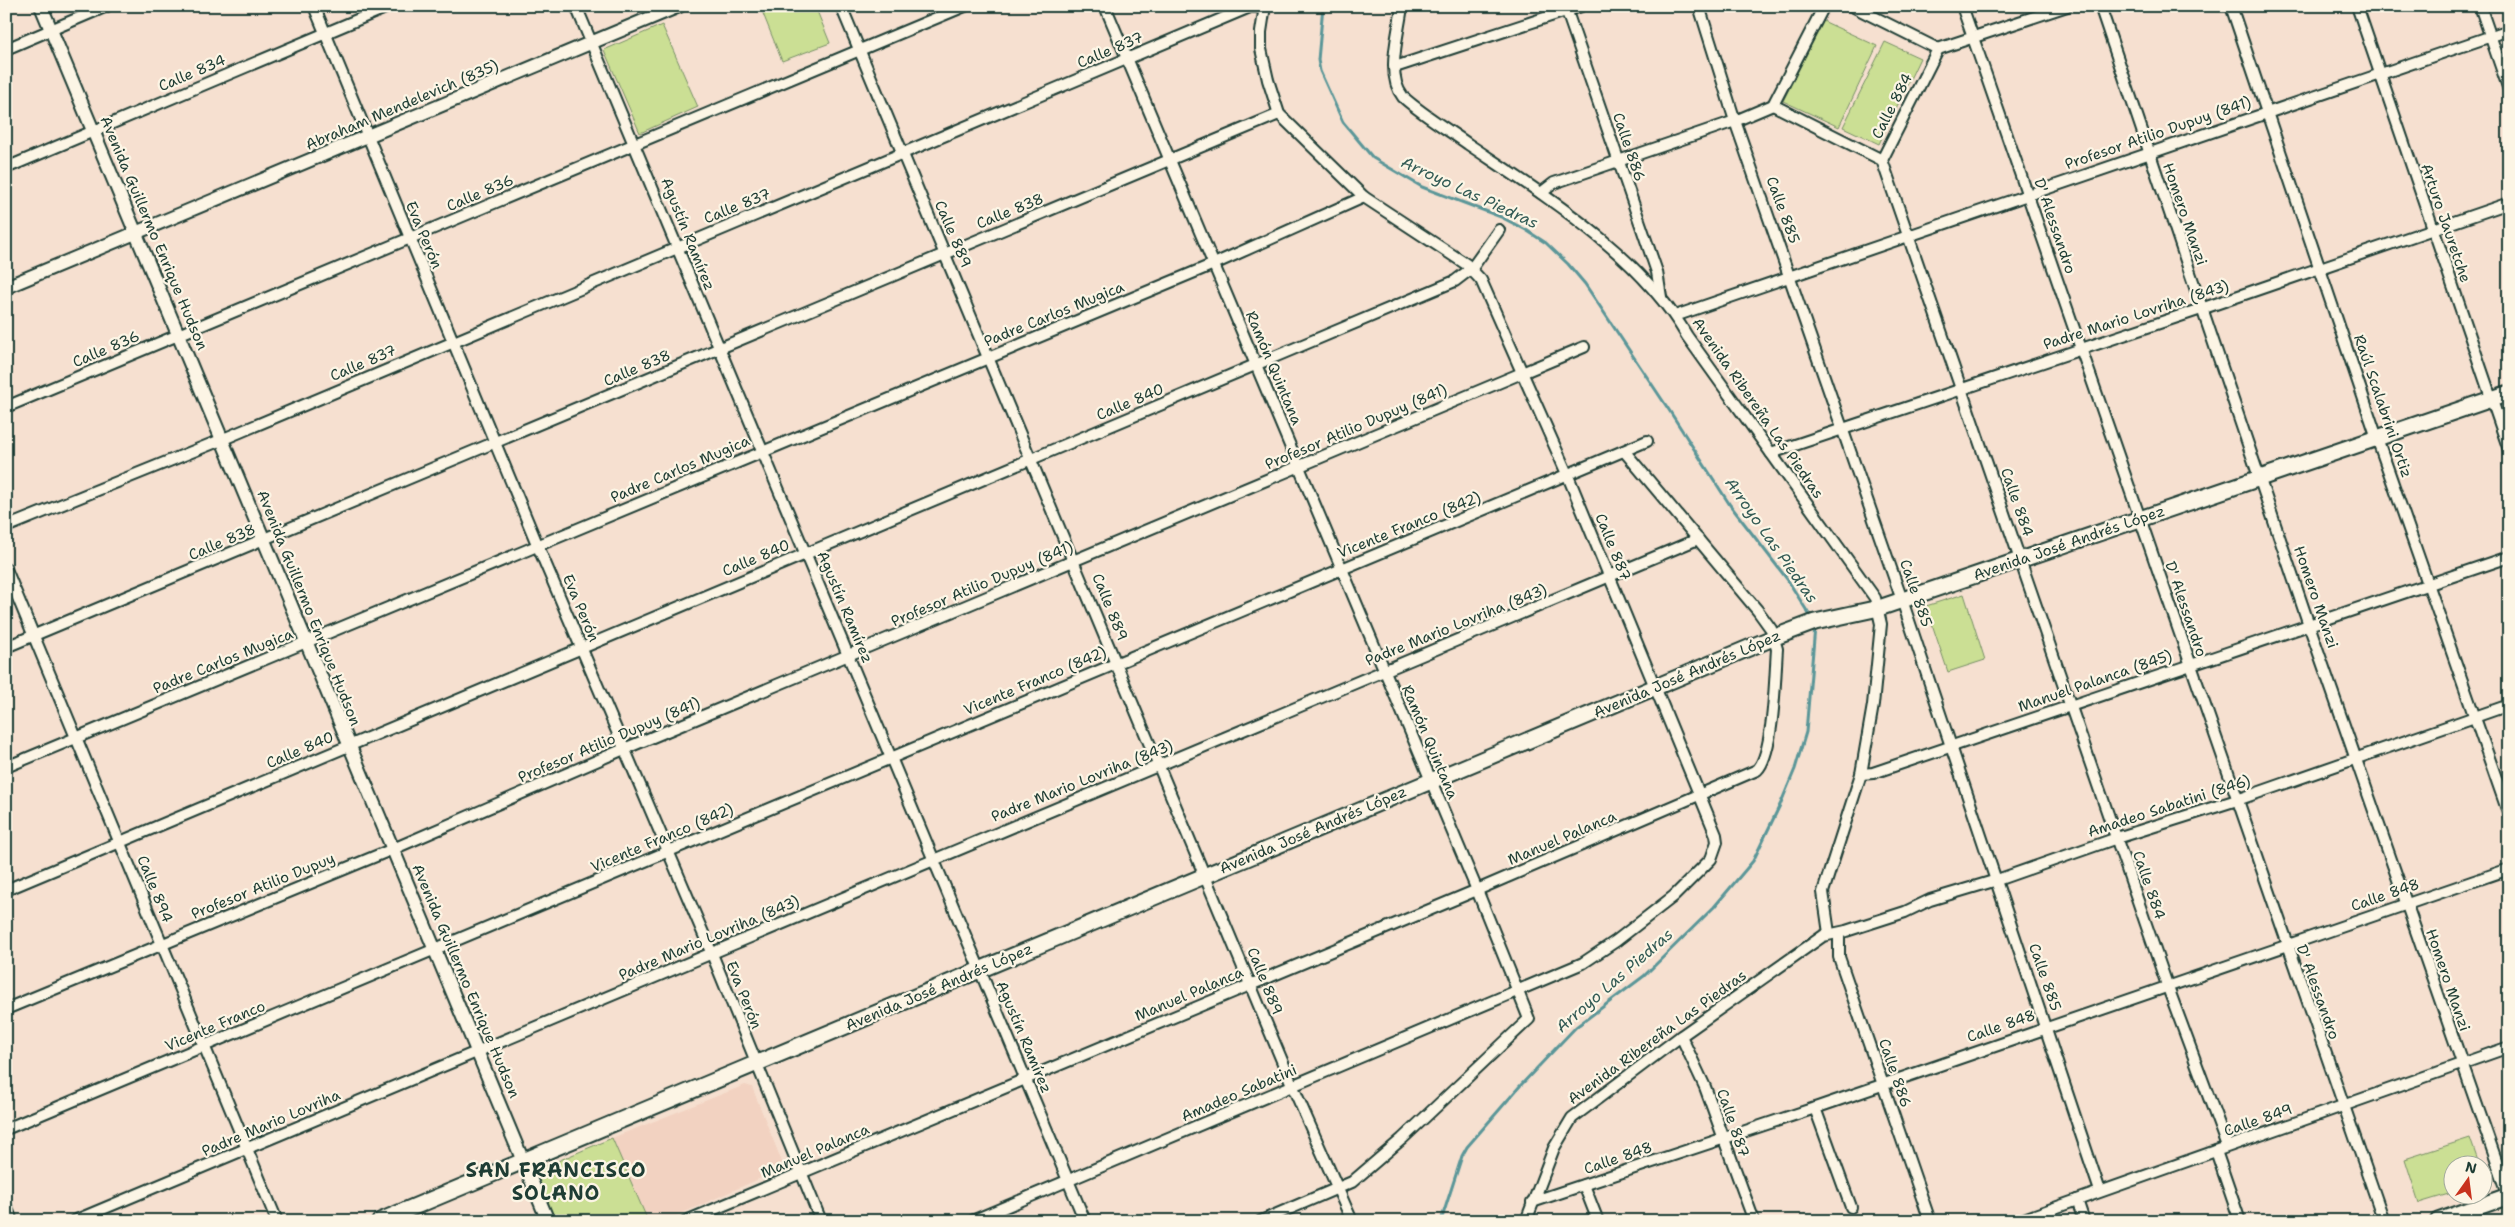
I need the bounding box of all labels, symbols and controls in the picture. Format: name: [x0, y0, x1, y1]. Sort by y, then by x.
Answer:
street label: Calle 837: [1074, 27, 1146, 73]
street label: Calle 834: [155, 50, 229, 96]
street label: Abraham Mendelevich (835): [302, 55, 502, 155]
street label: Calle 884: [1867, 70, 1917, 142]
street label: Profesor Atilio Dupuy (841): [2062, 92, 2254, 174]
street label: Calle 886: [1608, 110, 1650, 184]
street label: Avenida Guillermo Enrique Hudson: [95, 113, 213, 353]
water label: Arroyo Las Piedras: [1398, 152, 1542, 233]
street label: Homero Manzi: [2158, 160, 2212, 268]
street label: Arturo Jauretche: [2416, 161, 2476, 285]
street label: Calle 836: [443, 170, 517, 216]
street label: Calle 885: [1762, 174, 1804, 246]
street label: Agustín Ramírez: [656, 175, 720, 293]
street label: D' Alessandro: [2029, 176, 2081, 276]
street label: Calle 837: [701, 184, 773, 228]
street label: Calle 838: [973, 188, 1047, 234]
street label: Calle 889: [930, 197, 976, 271]
street label: Eva Perón: [401, 198, 447, 272]
street label: Padre Mario Lovriha (843): [2041, 275, 2231, 355]
street label: Padre Carlos Mugica: [981, 276, 1128, 351]
street label: Ramón Quintana: [1241, 308, 1307, 429]
street label: Avenida Ribereña Las Piedras: [1688, 314, 1828, 502]
street label: Calle 836: [69, 326, 143, 372]
street label: Raúl Scalabrini Ortiz: [2349, 332, 2417, 480]
street label: Calle 837: [327, 340, 399, 386]
street label: Calle 838: [600, 345, 674, 391]
street label: Calle 840: [1093, 379, 1167, 425]
street label: Profesor Atilio Dupuy (841): [1262, 380, 1450, 474]
street label: Padre Carlos Mugica: [607, 430, 753, 507]
street label: Calle 884: [1996, 465, 2038, 539]
water label: Arroyo Las Piedras: [1720, 473, 1823, 607]
street label: Avenida Guillermo Enrique Hudson: [252, 487, 366, 729]
street label: Vicente Franco (842): [1334, 487, 1484, 563]
street label: Avenida José Andrés López: [1970, 501, 2168, 585]
street label: Calle 887: [1590, 510, 1636, 584]
street label: Calle 838: [185, 519, 259, 565]
street label: Calle 840: [719, 535, 793, 581]
street label: Profesor Atilio Dupuy (841): [888, 537, 1076, 631]
street label: Homero Manzi: [2289, 543, 2343, 651]
street label: Agustín Ramírez: [812, 548, 878, 666]
street label: Calle 885: [1895, 557, 1937, 629]
street label: D' Alessandro: [2160, 559, 2212, 659]
street label: Calle 889: [1087, 570, 1133, 644]
street label: Eva Perón: [558, 571, 604, 645]
street label: Padre Mario Lovriha (843): [1362, 579, 1550, 671]
street label: Padre Carlos Mugica: [150, 623, 297, 698]
street label: Avenida José Andrés López: [1590, 625, 1784, 723]
street label: Vicente Franco (842): [961, 642, 1109, 720]
street label: Manuel Palanca (845): [2015, 645, 2175, 717]
street label: Ramón Quintana: [1397, 682, 1463, 803]
street label: Profesor Atilio Dupuy (841): [515, 693, 703, 787]
street label: Calle 840: [263, 727, 337, 773]
street label: Padre Mario Lovriha (843): [988, 735, 1176, 827]
street label: Amadeo Sabatini (846): [2085, 770, 2253, 842]
street label: Avenida José Andrés López: [1216, 781, 1410, 879]
street label: Vicente Franco (842): [588, 799, 736, 877]
street label: Manuel Palanca: [1505, 806, 1620, 870]
street label: Profesor Atilio Dupuy: [188, 848, 338, 924]
street label: Calle 884: [2128, 848, 2170, 922]
street label: Calle 894: [132, 852, 178, 926]
street label: Avenida Guillermo Enrique Hudson: [407, 861, 525, 1101]
street label: Calle 848: [2348, 874, 2422, 916]
street label: Padre Mario Lovriha (843): [616, 891, 802, 985]
water label: Arroyo Las Piedras: [1551, 924, 1677, 1037]
street label: Homero Manzi: [2421, 926, 2475, 1034]
street label: Avenida José Andrés López: [842, 938, 1036, 1036]
street label: Calle 885: [2024, 941, 2066, 1013]
street label: D' Alessandro: [2292, 942, 2344, 1042]
street label: Calle 889: [1242, 944, 1288, 1018]
street label: Eva Perón: [721, 958, 767, 1032]
street label: Manuel Palanca: [1132, 962, 1247, 1026]
street label: Avenida Ribereña Las Piedras: [1564, 965, 1750, 1109]
street label: Agustín Ramírez: [991, 978, 1057, 1096]
street label: Vicente Franco: [162, 996, 268, 1056]
street label: Calle 848: [1964, 1005, 2038, 1047]
street label: Calle 886: [1874, 1036, 1916, 1110]
street label: Amadeo Sabatini: [1178, 1060, 1300, 1126]
street label: Padre Mario Lovriha: [199, 1085, 344, 1161]
street label: Calle 887: [1712, 1086, 1754, 1160]
street label: Calle 849: [2221, 1099, 2295, 1141]
street label: Manuel Palanca: [758, 1119, 873, 1183]
street label: Calle 848: [1581, 1137, 1655, 1179]
north arrow: [2442, 1154, 2492, 1204]
district label: SAN FRANCISCO SOLANO: [466, 1157, 647, 1206]
text: N: [2464, 1157, 2479, 1177]

